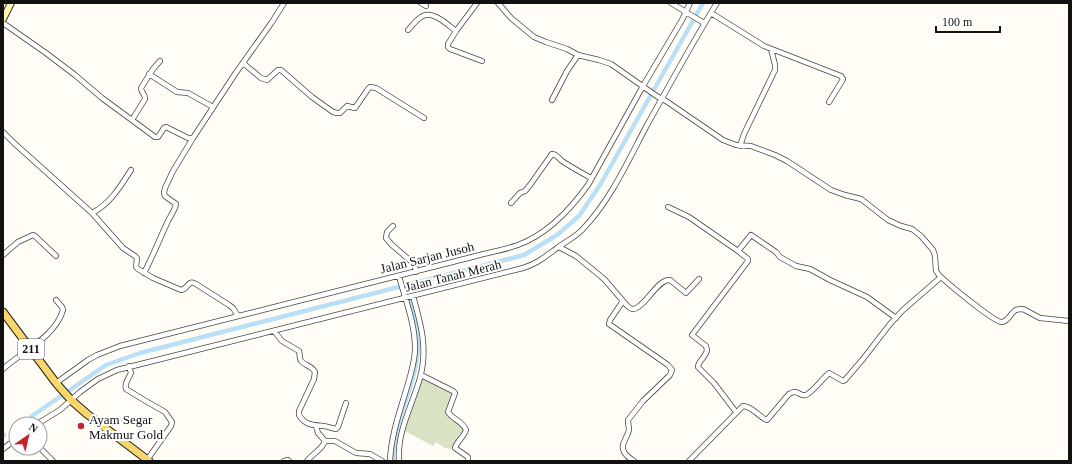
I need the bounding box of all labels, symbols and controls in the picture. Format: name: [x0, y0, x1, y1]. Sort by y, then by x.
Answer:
scale bar: [936, 8, 1000, 34]
text: 100 m: [942, 15, 973, 29]
street label: Jalan Sarjan Jusoh: [379, 238, 476, 276]
street label: Jalan Tanah Merah: [404, 256, 503, 295]
road number: 211: [18, 339, 44, 359]
place label: Ayam Segar Makmur Gold: [89, 412, 164, 442]
north arrow: [8, 416, 48, 456]
text: N: [27, 421, 40, 435]
marker: Ayam Segar Makmur Gold: [76, 421, 86, 431]

